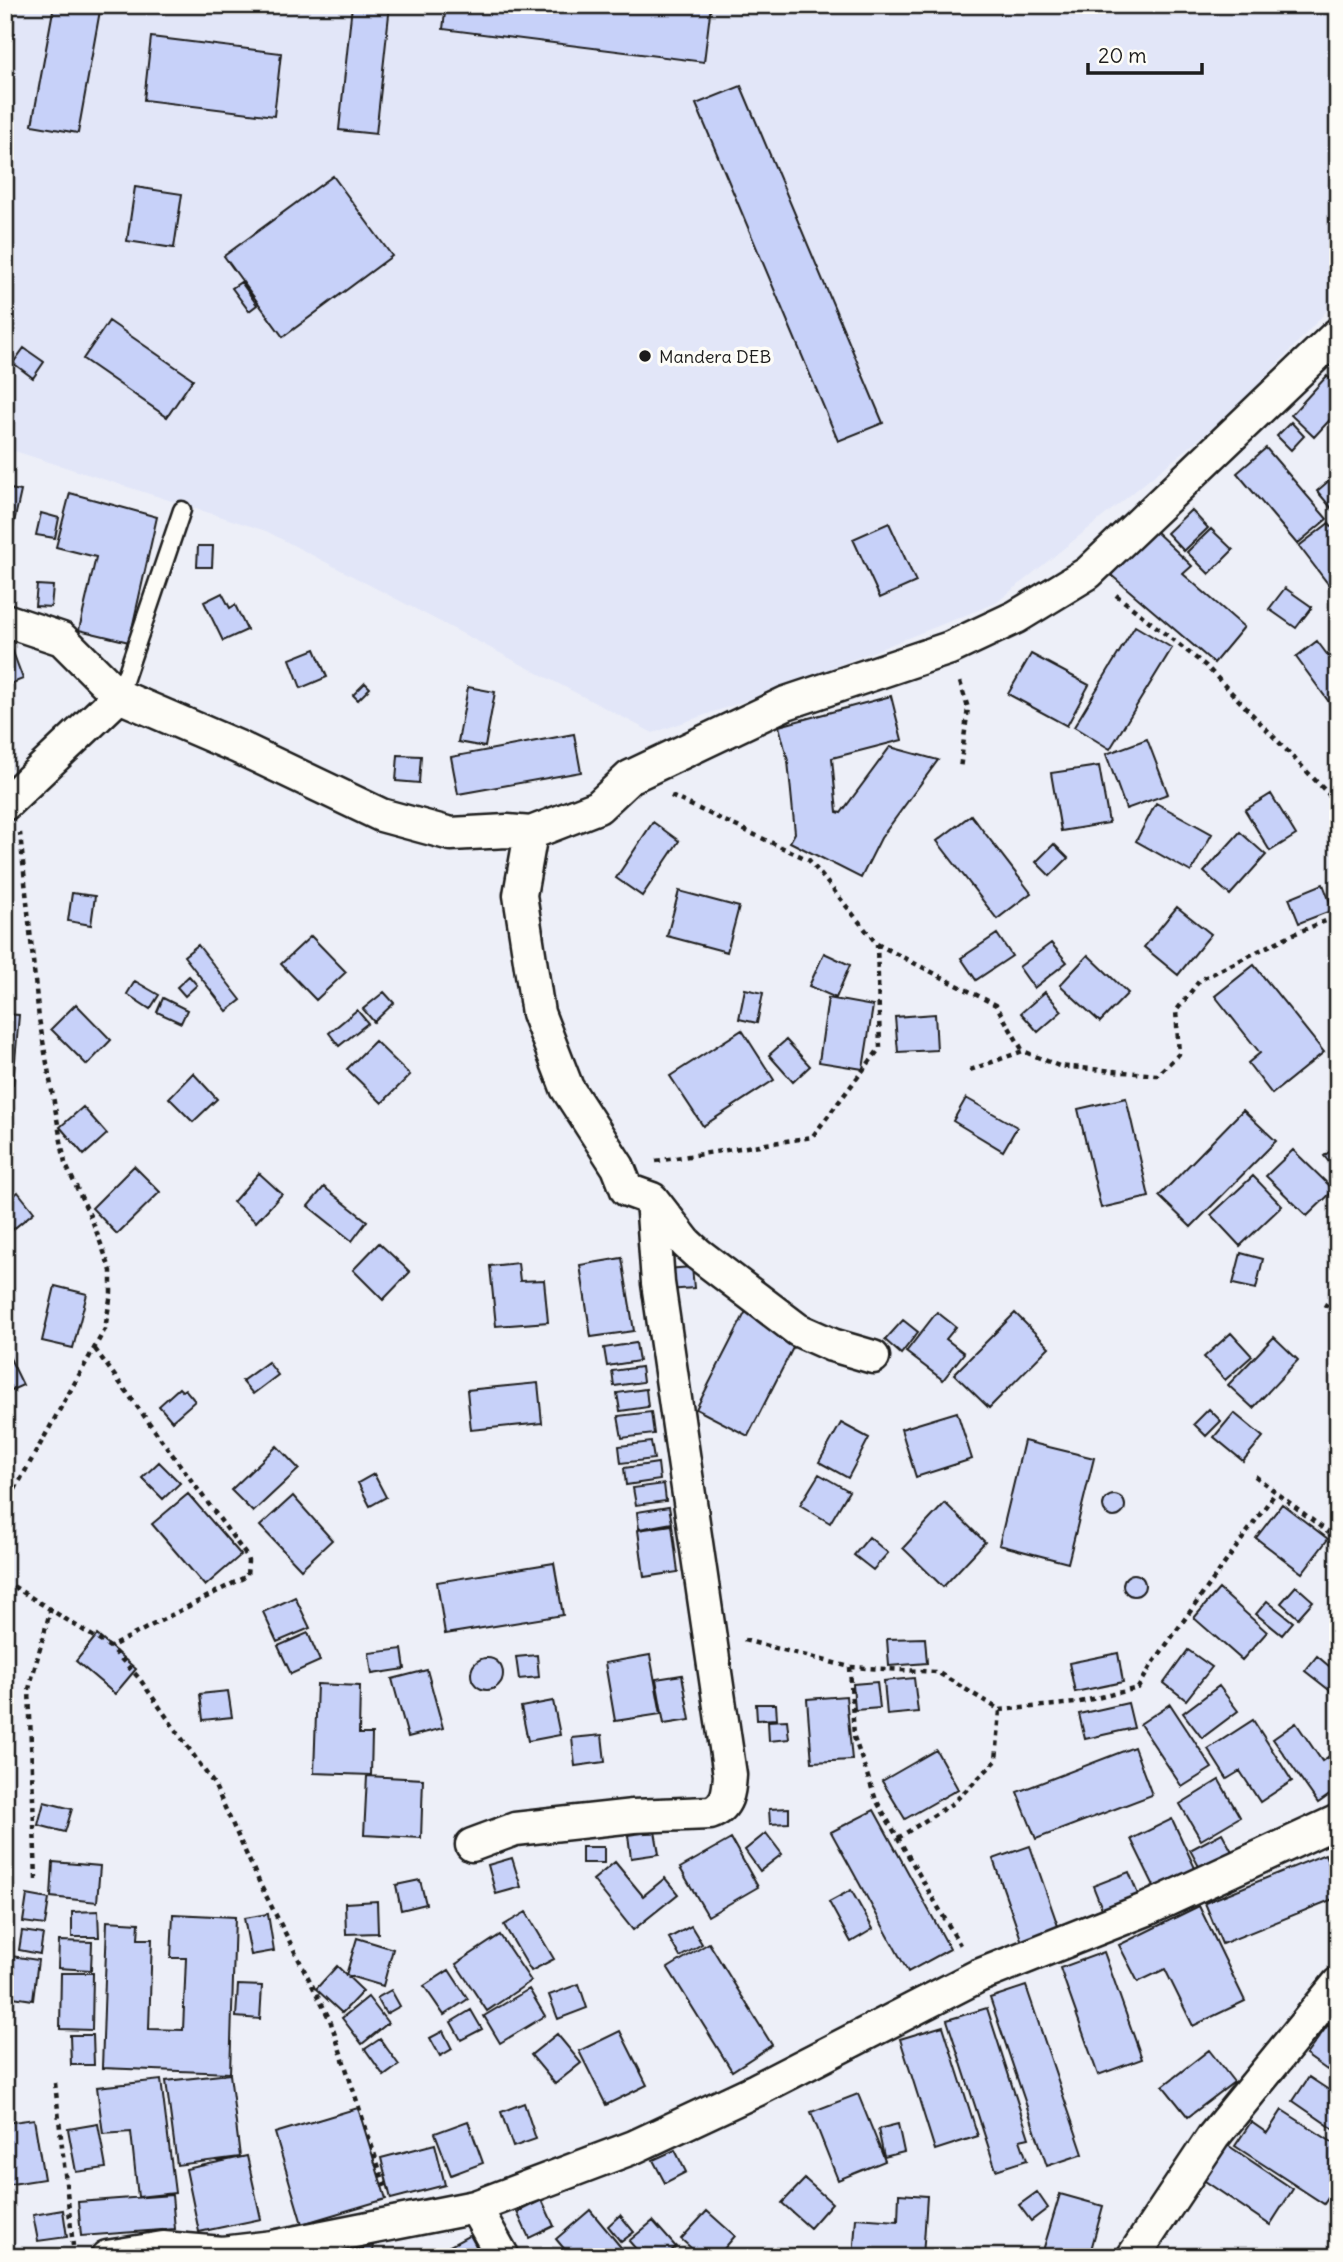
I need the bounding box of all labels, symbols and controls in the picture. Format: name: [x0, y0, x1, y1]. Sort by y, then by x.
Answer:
scale bar: [1088, 32, 1201, 76]
text: 20 m: [1098, 42, 1147, 69]
place label: Mandera DEB: [659, 345, 771, 368]
marker: Mandera DEB: [637, 348, 653, 364]

